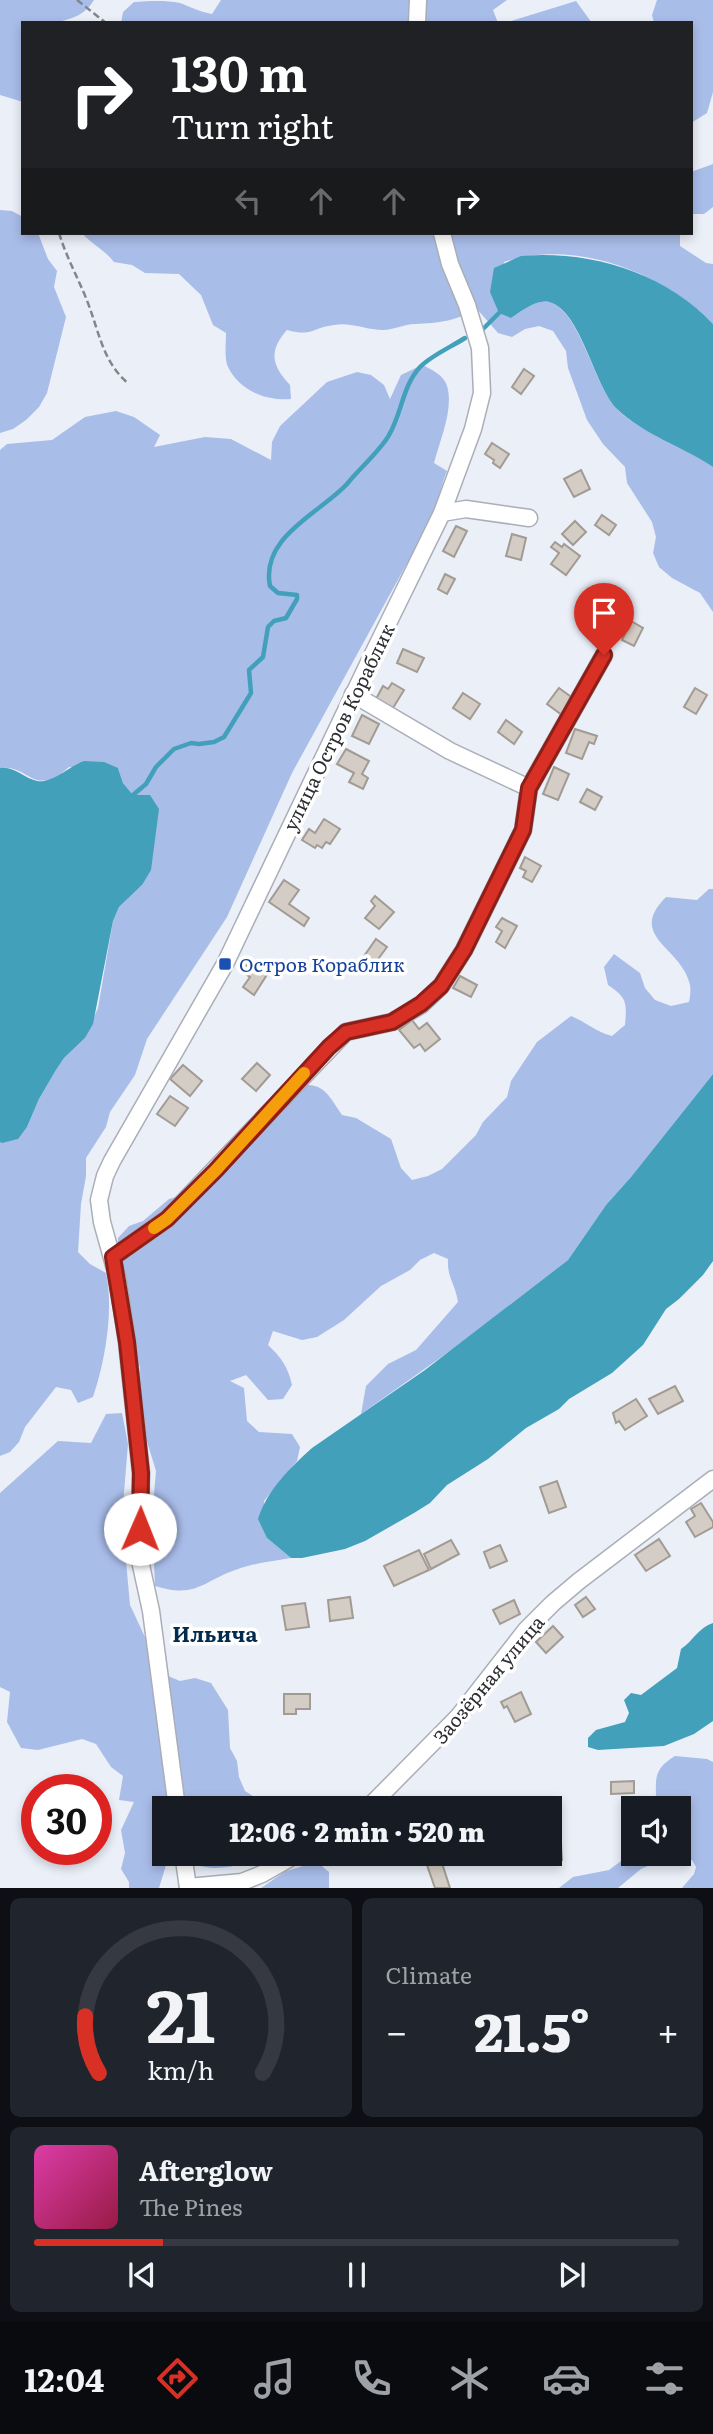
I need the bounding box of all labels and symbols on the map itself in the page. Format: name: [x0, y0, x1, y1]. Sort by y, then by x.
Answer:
pin: [574, 583, 634, 655]
street label: улица Остров Кораблик: [276, 618, 401, 835]
place label: Остров Кораблик: [239, 950, 405, 978]
marker: Остров Кораблик: [217, 956, 233, 972]
position arrow: [103, 1492, 177, 1566]
street label: Заозёрная улица: [426, 1608, 551, 1749]
district label: Ильича: [172, 1617, 258, 1648]
speed limit sign: 30: [21, 1774, 112, 1865]

